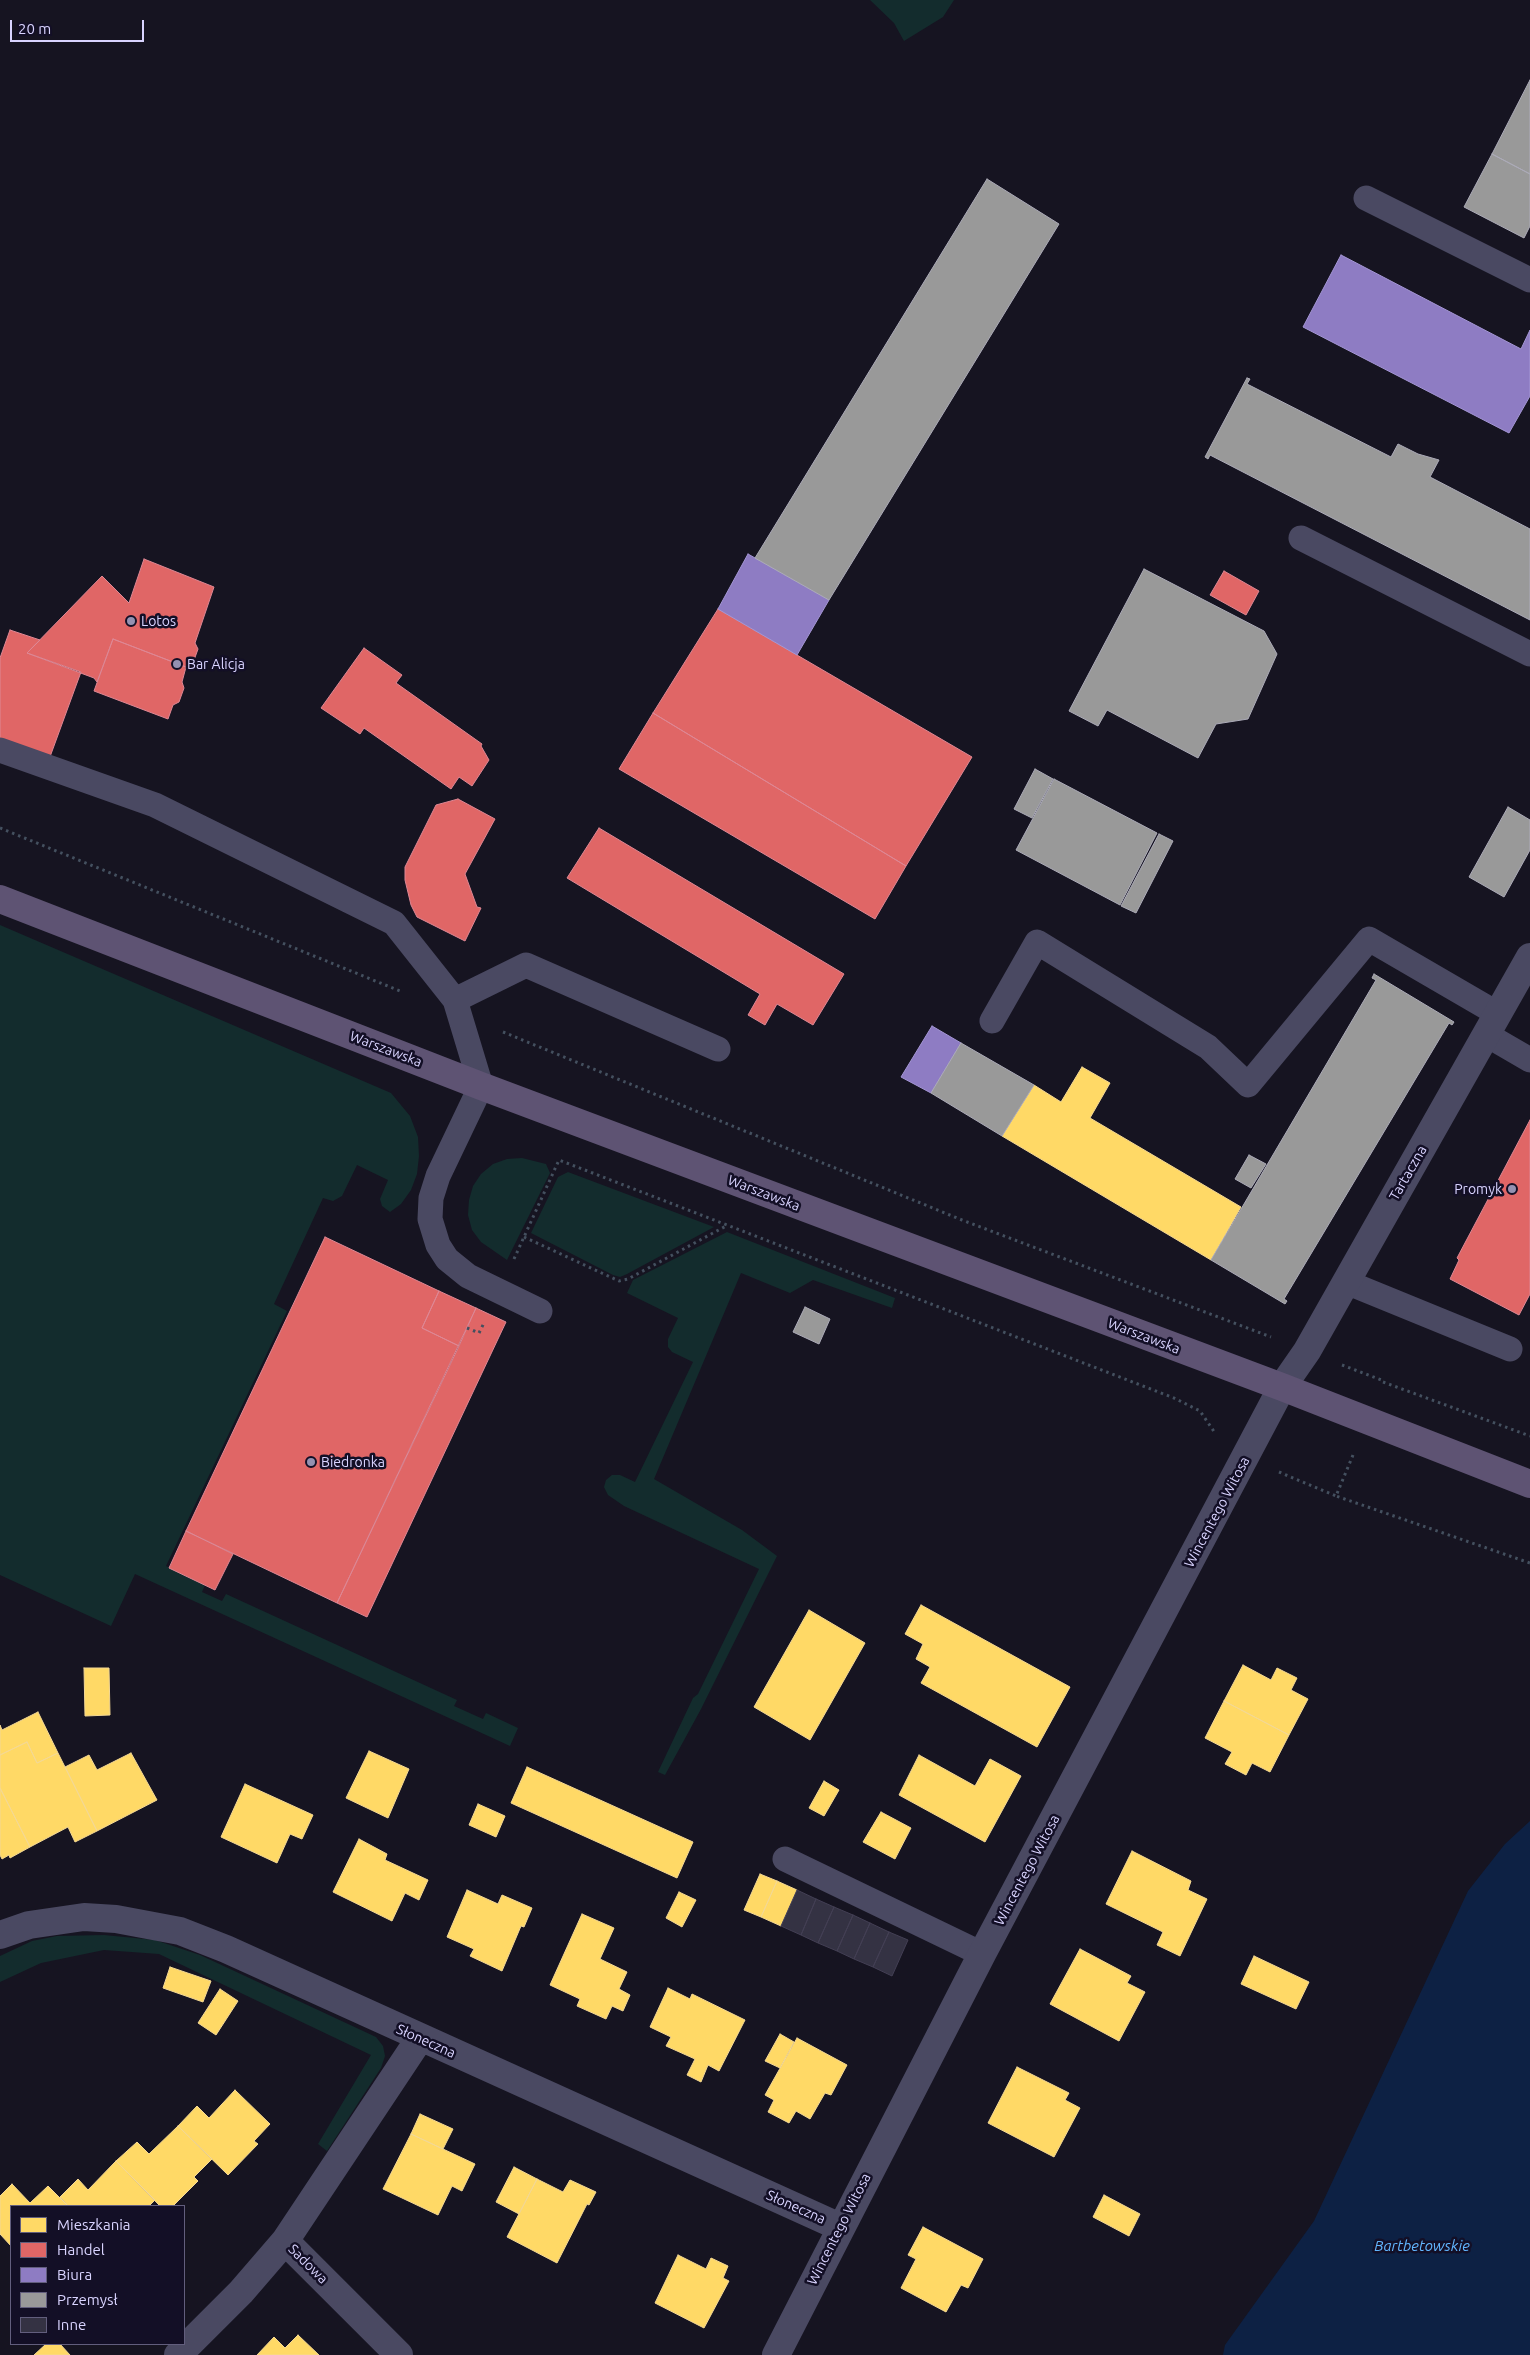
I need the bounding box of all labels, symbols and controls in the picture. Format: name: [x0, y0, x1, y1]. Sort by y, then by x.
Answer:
scale bar: [12, 10, 146, 42]
text: 20 m: [18, 20, 51, 37]
place label: Lotos: [141, 613, 176, 629]
marker: Lotos: [125, 615, 137, 627]
place label: Bar Alicja: [187, 656, 245, 672]
marker: Bar Alicja: [171, 658, 183, 670]
street label: Warszawska: [348, 1028, 424, 1070]
street label: Tartaczna: [1386, 1143, 1430, 1203]
street label: Warszawska: [726, 1172, 802, 1214]
place label: Promyk: [1454, 1181, 1502, 1197]
marker: Promyk: [1506, 1183, 1518, 1195]
street label: Warszawska: [1106, 1315, 1182, 1357]
place label: Biedronka: [321, 1454, 385, 1470]
street label: Wincentego Witosa: [1181, 1454, 1253, 1570]
marker: Biedronka: [305, 1456, 317, 1468]
street label: Wincentego Witosa: [991, 1812, 1063, 1928]
street label: Słoneczna: [394, 2020, 458, 2062]
street label: Wincentego Witosa: [804, 2170, 874, 2288]
street label: Słoneczna: [764, 2186, 828, 2228]
legend: [10, 2205, 185, 2345]
text: Mieszkania: [57, 2216, 131, 2233]
water label: Bartbetowskie: [1374, 2237, 1470, 2255]
text: Handel: [57, 2241, 105, 2258]
street label: Sadowa: [285, 2241, 331, 2287]
text: Biura: [57, 2266, 92, 2283]
text: Przemysł: [57, 2291, 117, 2308]
text: Inne: [57, 2316, 86, 2333]

